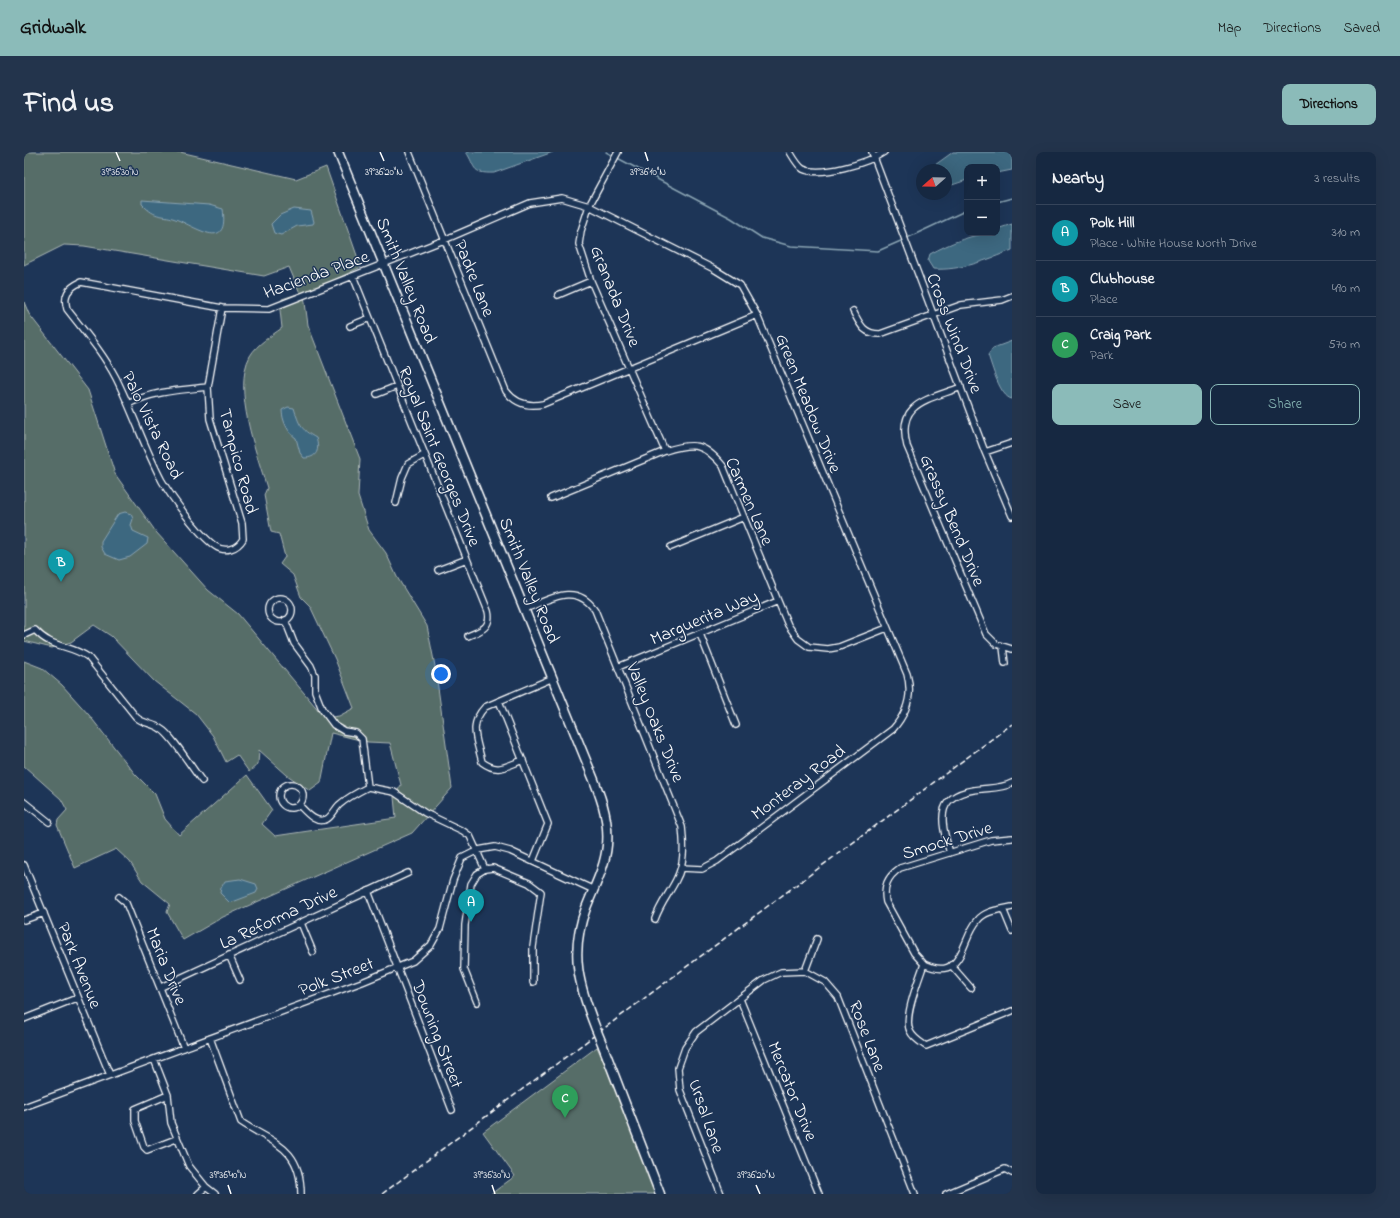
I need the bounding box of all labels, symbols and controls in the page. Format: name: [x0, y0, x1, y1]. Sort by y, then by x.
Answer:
text: Gridwalk: [20, 15, 86, 42]
text: Map: [1218, 18, 1241, 39]
text: Directions: [1263, 18, 1321, 39]
text: Saved: [1343, 18, 1380, 39]
text: Find us: [24, 84, 114, 125]
button: Directions: [1282, 84, 1376, 125]
north arrow: [916, 164, 952, 200]
map controls: [964, 164, 1000, 236]
button: +: [964, 164, 1000, 200]
text: 39°36'30"N: [102, 165, 139, 180]
text: 39°36'20"N: [365, 165, 403, 180]
text: 39°36'10"N: [630, 165, 666, 180]
text: Nearby: [1052, 166, 1104, 191]
text: 3 results: [1314, 169, 1360, 188]
button: −: [964, 200, 1000, 236]
text: Polk Hill: [1090, 212, 1134, 234]
street label: Smith Valley Road: [368, 214, 442, 348]
text: A: [1061, 223, 1069, 242]
text: 310 m: [1332, 223, 1360, 242]
text: Place · White House North Drive: [1090, 234, 1257, 253]
street label: Padre Lane: [446, 236, 501, 322]
street label: Granada Drive: [582, 242, 647, 352]
street label: Hacienda Place: [260, 244, 374, 307]
text: Clubhouse: [1090, 268, 1155, 290]
street label: Cross Wind Drive: [918, 270, 988, 398]
text: B: [1061, 279, 1069, 298]
text: 490 m: [1332, 279, 1360, 298]
text: Place: [1090, 290, 1118, 309]
text: Craig Park: [1090, 324, 1151, 346]
street label: Green Meadow Drive: [767, 330, 847, 478]
text: C: [1061, 335, 1069, 354]
text: 570 m: [1328, 335, 1360, 354]
text: Park: [1090, 346, 1114, 365]
street label: Royal Saint Georges Drive: [389, 363, 487, 552]
street label: Palo Vista Road: [114, 368, 189, 484]
button: Save: [1052, 384, 1202, 425]
button: Share: [1210, 384, 1360, 425]
street label: Tampico Road: [211, 406, 264, 517]
street label: Grassy Bend Drive: [912, 451, 991, 591]
street label: Carmen Lane: [717, 454, 780, 551]
street label: Smith Valley Road: [491, 514, 565, 648]
pin: B: [48, 549, 74, 582]
street label: Marguerita Way: [647, 584, 763, 654]
street label: Valley Oaks Drive: [618, 658, 690, 788]
your location: [431, 664, 451, 684]
street label: Monteray Road: [747, 739, 852, 828]
street label: Smock Drive: [899, 816, 997, 868]
street label: La Reforma Drive: [216, 880, 343, 957]
pin: A: [458, 889, 484, 922]
street label: Park Avenue: [49, 919, 108, 1014]
street label: Maria Drive: [138, 924, 193, 1010]
street label: Polk Street: [295, 952, 378, 1004]
street label: Downing Street: [402, 976, 469, 1093]
street label: Rose Lane: [841, 997, 892, 1077]
street label: Mercator Drive: [759, 1038, 823, 1146]
street label: Ursal Lane: [680, 1076, 730, 1158]
pin: C: [552, 1085, 578, 1118]
text: 39°36'40"N: [210, 1168, 247, 1183]
text: 39°36'30"N: [474, 1168, 511, 1183]
text: 39°36'20"N: [737, 1168, 775, 1183]

